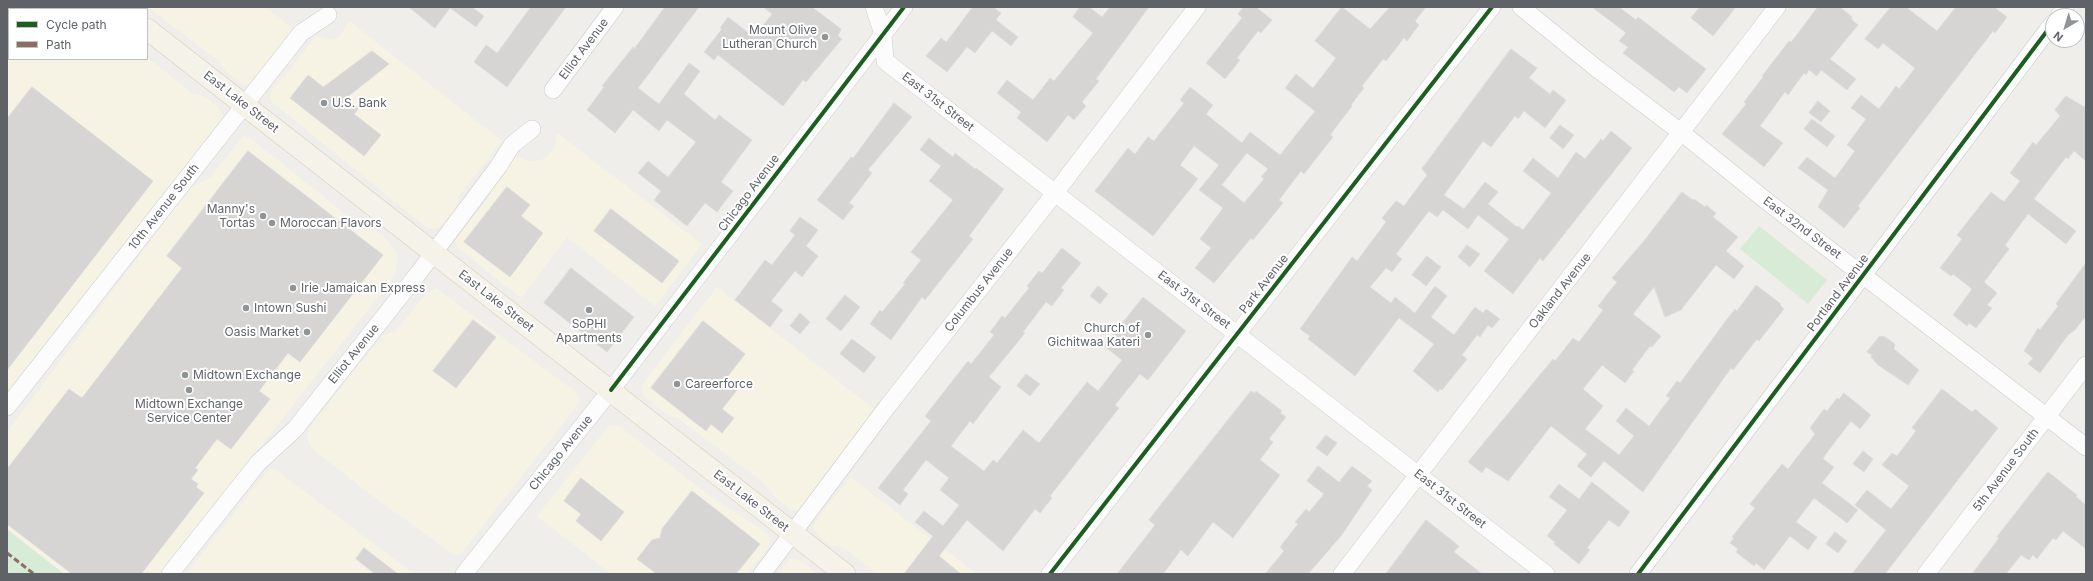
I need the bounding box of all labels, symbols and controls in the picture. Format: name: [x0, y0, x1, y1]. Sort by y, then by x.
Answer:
legend: [8, 8, 148, 60]
north arrow: [2045, 8, 2085, 48]
street label: Elliot Avenue: [556, 16, 612, 82]
text: Cycle path: [46, 17, 107, 32]
place label: Mount Olive Lutheran Church: [722, 23, 817, 51]
text: N: [2051, 29, 2066, 45]
marker: Mount Olive Lutheran Church: [820, 32, 830, 42]
text: Path: [46, 37, 71, 52]
street label: East Lake Street: [200, 68, 282, 136]
street label: East 31st Street: [899, 69, 977, 135]
place label: U.S. Bank: [332, 96, 387, 110]
marker: U.S. Bank: [319, 98, 329, 108]
street label: Chicago Avenue: [715, 152, 783, 234]
street label: 10th Avenue South: [126, 161, 202, 253]
street label: East 32nd Street: [1760, 194, 1844, 262]
place label: Manny's Tortas: [207, 202, 255, 230]
marker: Manny's Tortas: [258, 211, 268, 221]
place label: Moroccan Flavors: [280, 216, 382, 230]
marker: Moroccan Flavors: [267, 218, 277, 228]
street label: Columbus Avenue: [942, 245, 1016, 335]
street label: Oakland Avenue: [1526, 250, 1594, 332]
street label: Park Avenue: [1236, 252, 1292, 316]
street label: Portland Avenue: [1804, 252, 1872, 334]
street label: East Lake Street: [455, 267, 537, 335]
street label: East 31st Street: [1155, 268, 1233, 332]
place label: Irie Jamaican Express: [301, 281, 425, 295]
marker: Irie Jamaican Express: [288, 283, 298, 293]
place label: Intown Sushi: [254, 301, 327, 315]
marker: Intown Sushi: [241, 303, 251, 313]
marker: SoPHI Apartments: [584, 305, 594, 315]
place label: SoPHI Apartments: [556, 317, 622, 345]
street label: Elliot Avenue: [326, 321, 382, 387]
place label: Church of Gichitwaa Kateri: [1047, 321, 1140, 349]
place label: Oasis Market: [225, 325, 299, 339]
marker: Oasis Market: [302, 327, 312, 337]
marker: Church of Gichitwaa Kateri: [1143, 330, 1153, 340]
place label: Midtown Exchange: [193, 368, 301, 382]
marker: Midtown Exchange: [180, 370, 190, 380]
place label: Careerforce: [685, 377, 753, 391]
marker: Careerforce: [672, 379, 682, 389]
marker: Midtown Exchange Service Center: [184, 385, 194, 395]
place label: Midtown Exchange Service Center: [135, 397, 243, 425]
street label: Chicago Avenue: [526, 413, 596, 493]
street label: 5th Avenue South: [1970, 426, 2042, 514]
street label: East 31st Street: [1411, 466, 1489, 532]
street label: East Lake Street: [710, 467, 792, 535]

